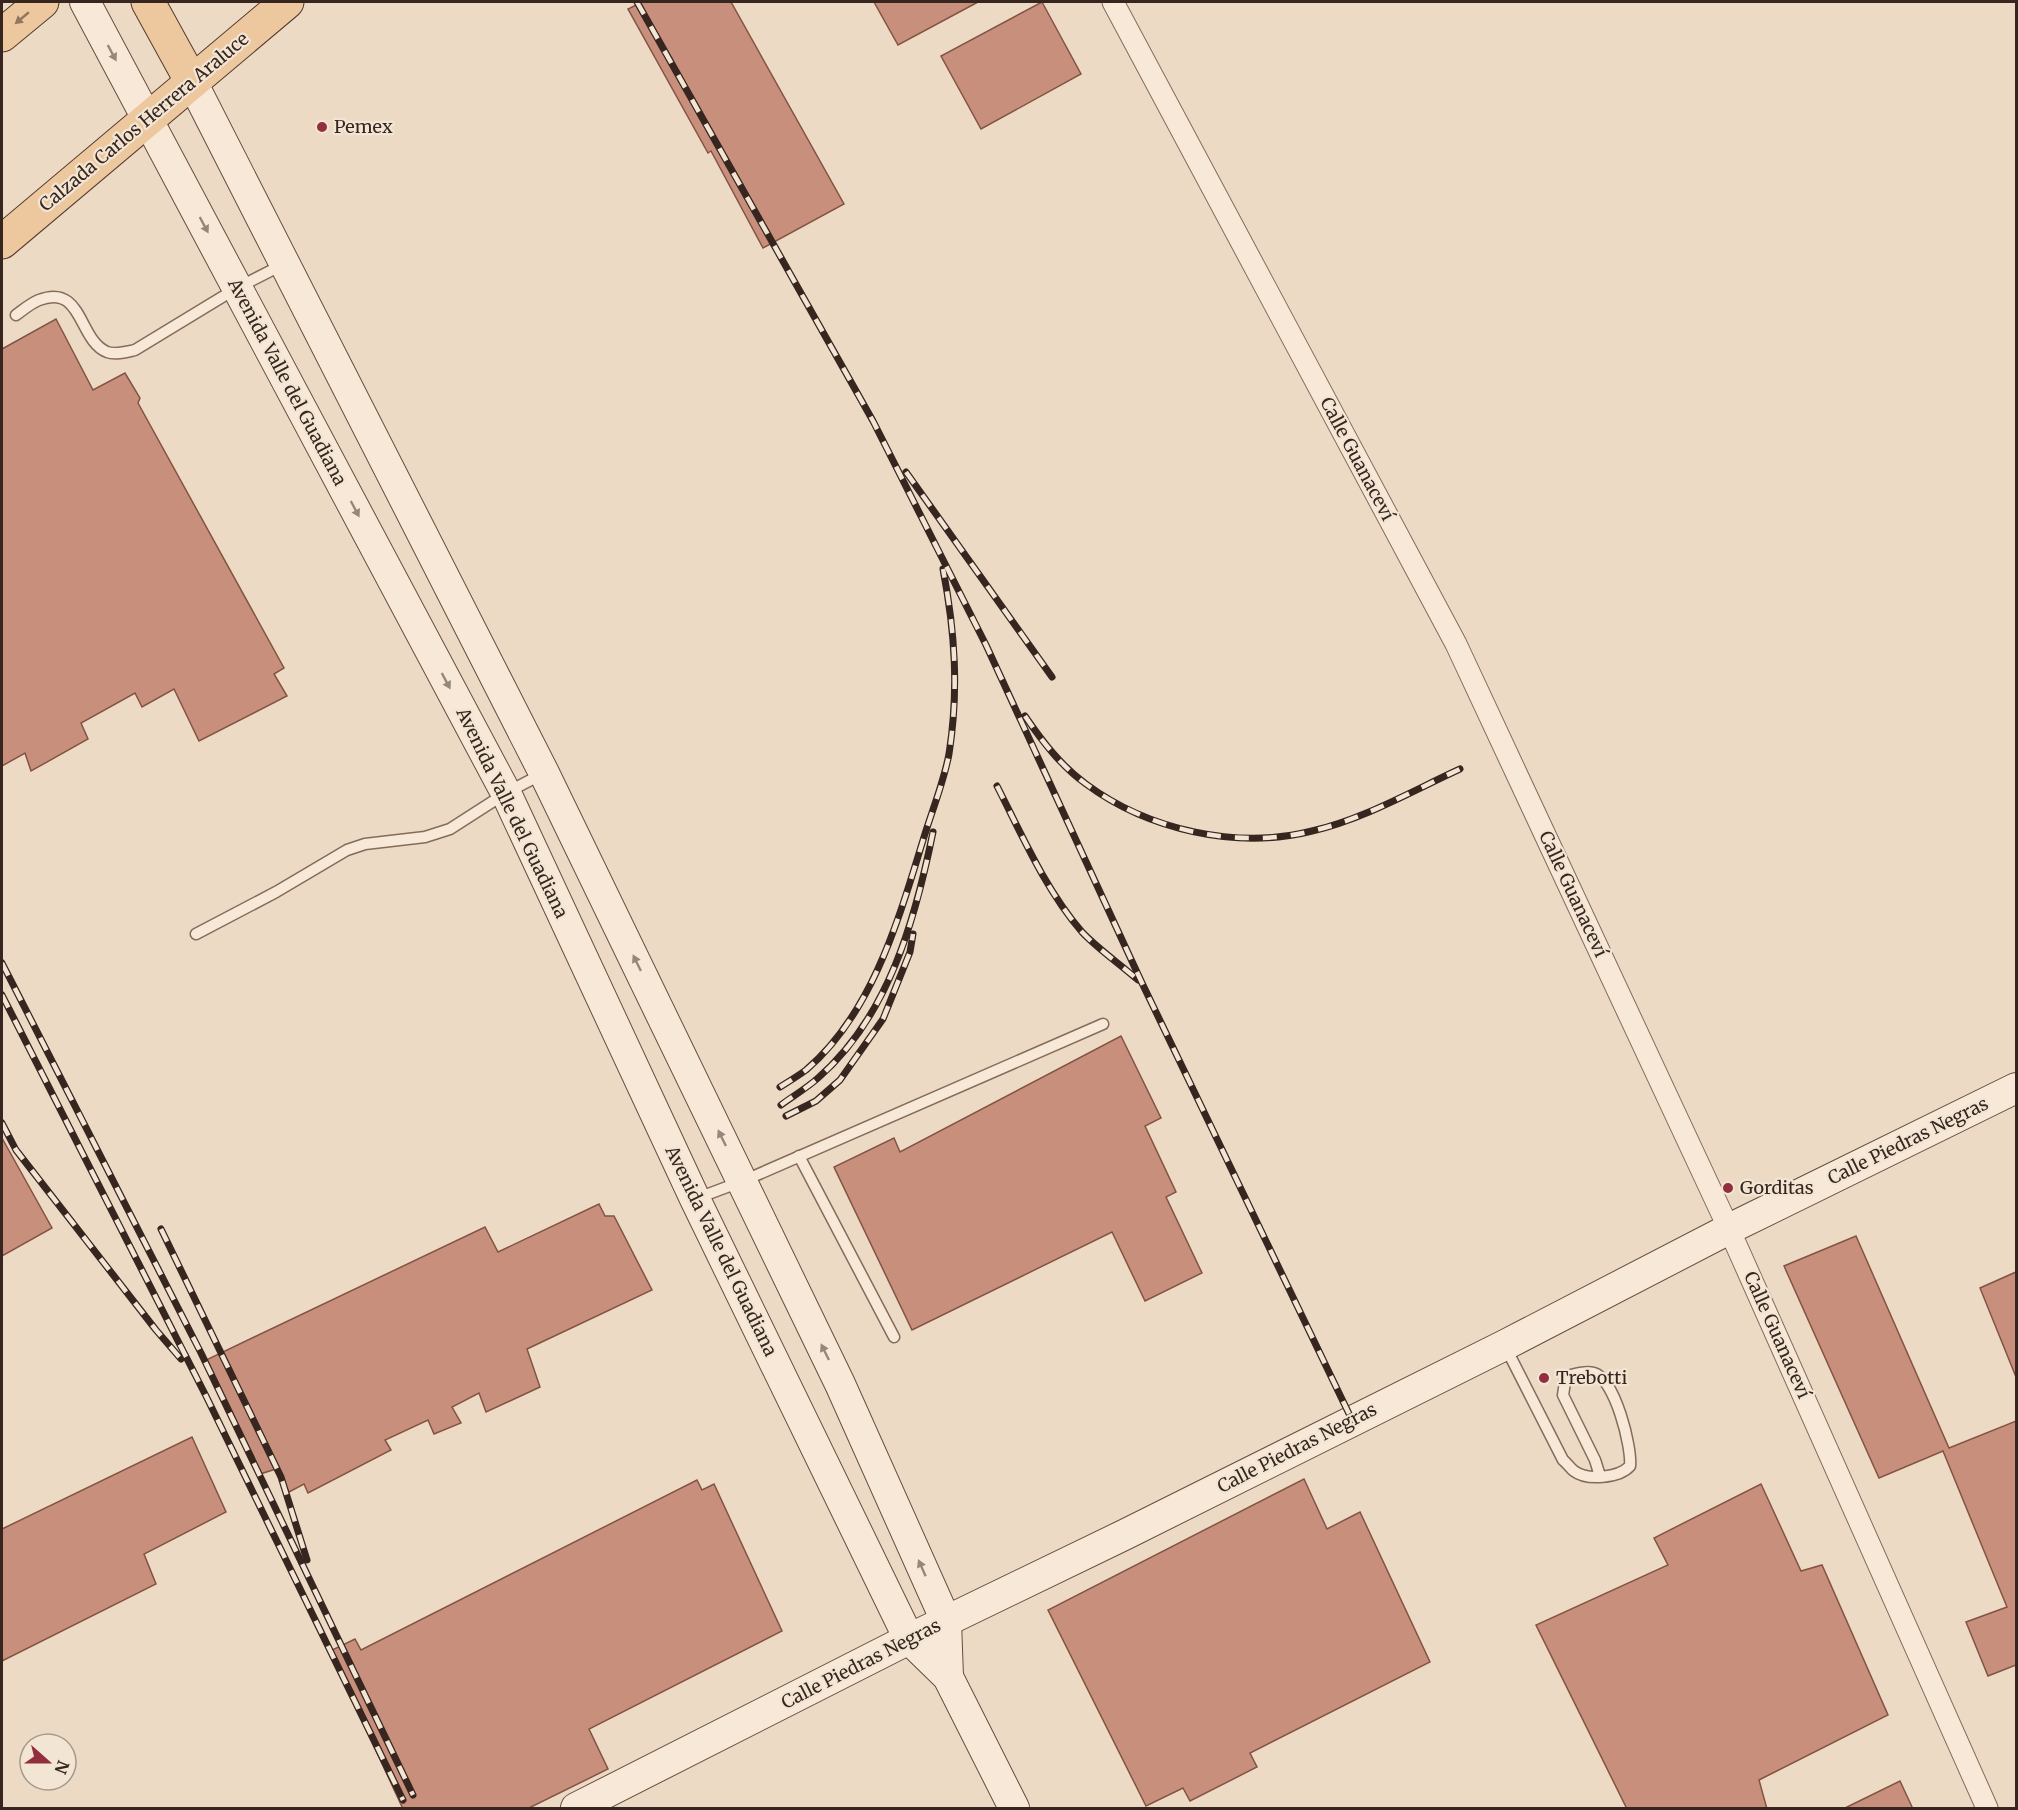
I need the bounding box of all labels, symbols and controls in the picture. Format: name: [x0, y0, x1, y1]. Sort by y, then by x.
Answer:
one-way arrow: [14, 12, 30, 25]
street label: Calzada Carlos Herrera Araluce: [34, 27, 253, 216]
one-way arrow: [107, 45, 117, 62]
place label: Pemex: [334, 115, 393, 138]
marker: Pemex: [315, 120, 329, 134]
one-way arrow: [199, 217, 209, 234]
street label: Avenida Valle del Guadiana: [222, 273, 352, 490]
street label: Calle Guanaceví: [1315, 393, 1400, 525]
one-way arrow: [350, 500, 360, 517]
one-way arrow: [441, 672, 451, 689]
street label: Avenida Valle del Guadiana: [451, 703, 574, 922]
street label: Calle Guanaceví: [1534, 827, 1613, 962]
one-way arrow: [632, 954, 642, 972]
street label: Calle Piedras Negras: [1824, 1092, 1992, 1189]
one-way arrow: [718, 1130, 727, 1147]
street label: Avenida Valle del Guadiana: [660, 1141, 783, 1360]
place label: Gorditas: [1740, 1176, 1814, 1199]
marker: Gorditas: [1721, 1181, 1735, 1195]
street label: Calle Guanaceví: [1739, 1268, 1816, 1403]
one-way arrow: [820, 1343, 829, 1360]
place label: Trebotti: [1556, 1366, 1627, 1389]
marker: Trebotti: [1537, 1371, 1551, 1385]
street label: Calle Piedras Negras: [1213, 1397, 1380, 1498]
one-way arrow: [917, 1559, 926, 1577]
street label: Calle Piedras Negras: [777, 1613, 944, 1714]
north arrow: [18, 1732, 78, 1792]
text: N: [50, 1758, 74, 1777]

